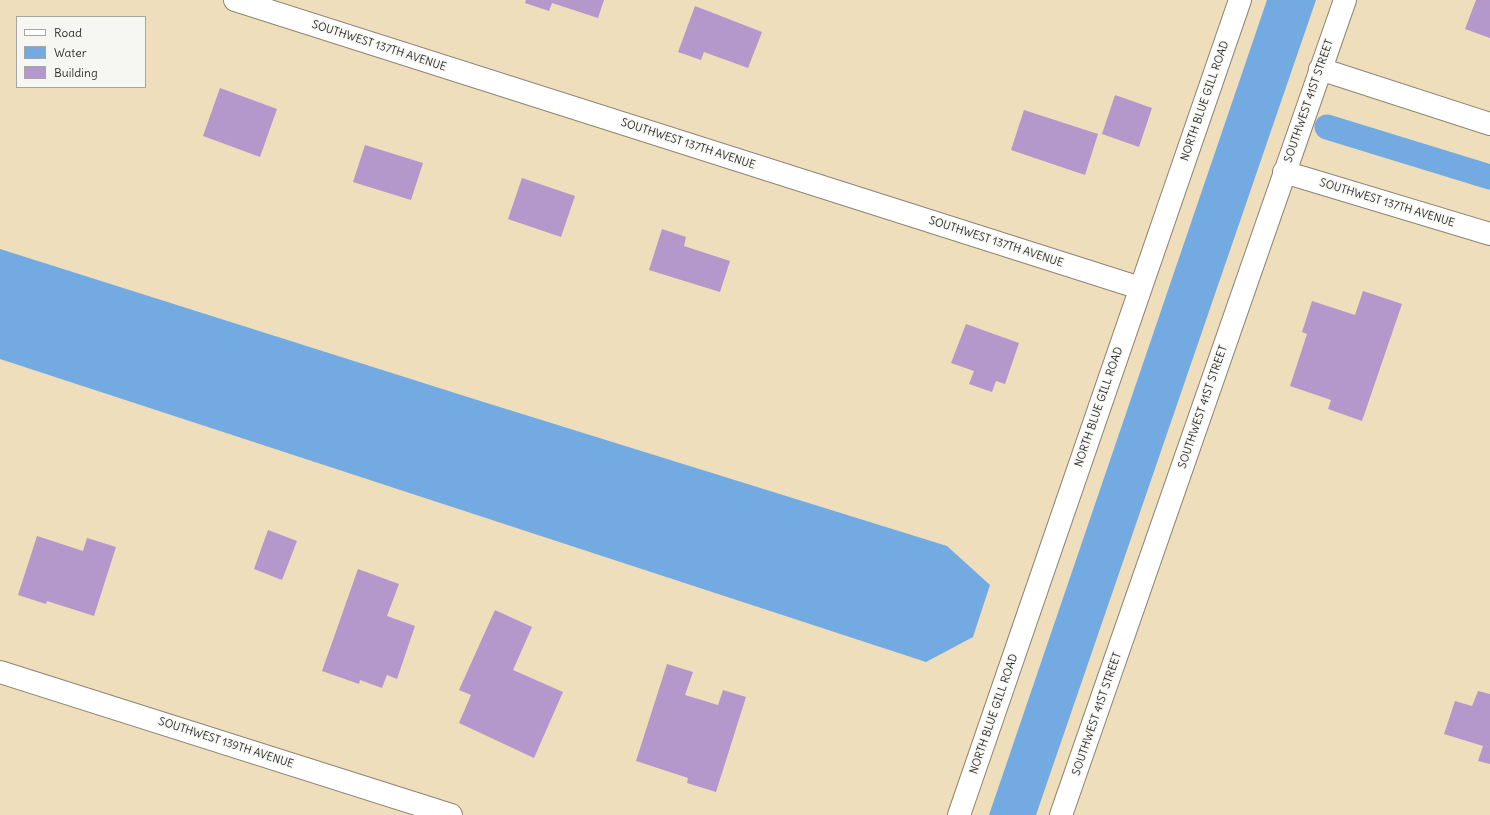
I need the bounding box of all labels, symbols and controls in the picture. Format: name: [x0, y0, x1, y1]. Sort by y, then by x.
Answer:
legend: [16, 16, 146, 88]
street label: SOUTHWEST 137TH AVENUE: [310, 18, 448, 74]
text: Road: [54, 25, 82, 40]
street label: SOUTHWEST 41ST STREET: [1282, 38, 1336, 164]
street label: NORTH BLUE GILL ROAD: [1178, 39, 1232, 163]
text: Water: [54, 45, 87, 60]
text: Building: [54, 65, 98, 80]
street label: SOUTHWEST 137TH AVENUE: [619, 116, 757, 172]
street label: SOUTHWEST 137TH AVENUE: [1318, 176, 1456, 230]
street label: SOUTHWEST 137TH AVENUE: [927, 214, 1065, 270]
street label: SOUTHWEST 41ST STREET: [1176, 344, 1230, 470]
street label: NORTH BLUE GILL ROAD: [1072, 345, 1126, 469]
street label: SOUTHWEST 41ST STREET: [1070, 651, 1124, 777]
street label: NORTH BLUE GILL ROAD: [967, 652, 1021, 776]
street label: SOUTHWEST 139TH AVENUE: [157, 715, 295, 771]

